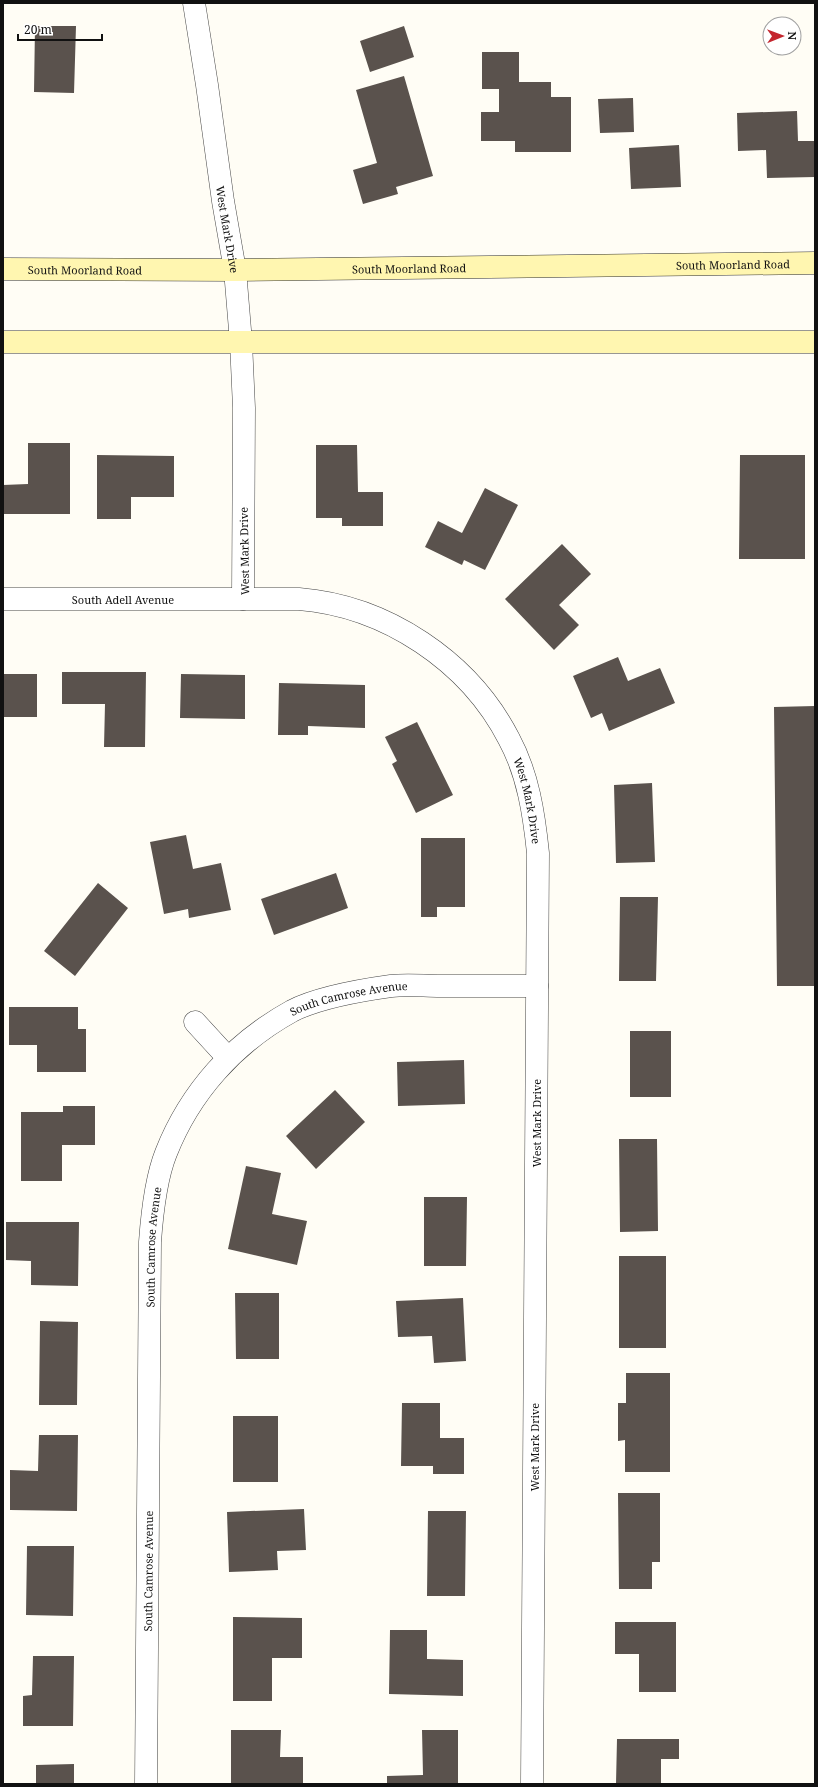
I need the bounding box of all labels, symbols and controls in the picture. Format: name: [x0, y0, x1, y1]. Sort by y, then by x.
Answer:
scale bar: [18, 16, 102, 42]
north arrow: [762, 16, 802, 56]
text: 20 m: [24, 21, 52, 38]
text: N: [785, 31, 800, 41]
street label: West Mark Drive: [213, 185, 243, 274]
street label: South Moorland Road: [676, 256, 790, 272]
street label: South Moorland Road: [352, 260, 466, 276]
street label: South Moorland Road: [28, 262, 142, 277]
street label: West Mark Drive: [236, 507, 252, 595]
street label: South Adell Avenue: [72, 592, 174, 607]
street label: West Mark Drive: [511, 755, 544, 845]
street label: South Camrose Avenue: [287, 978, 408, 1019]
street label: West Mark Drive: [529, 1079, 544, 1167]
street label: South Camrose Avenue: [142, 1185, 164, 1308]
street label: West Mark Drive: [527, 1403, 542, 1491]
street label: South Camrose Avenue: [140, 1510, 156, 1632]

